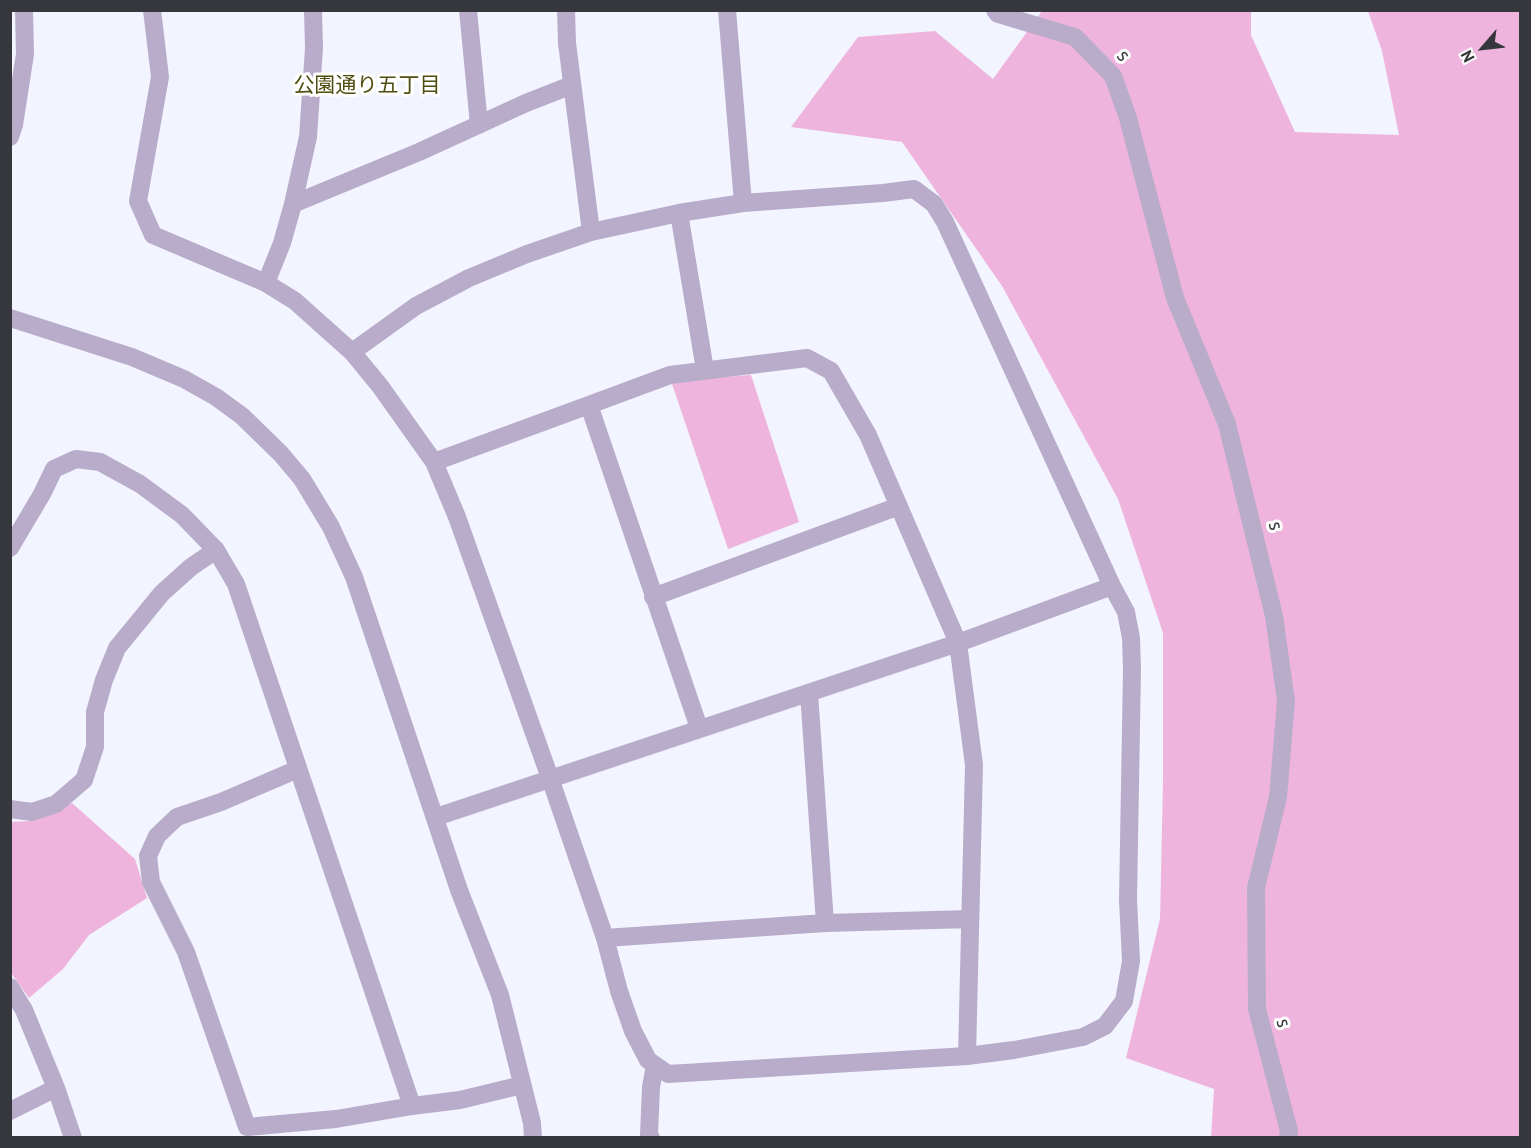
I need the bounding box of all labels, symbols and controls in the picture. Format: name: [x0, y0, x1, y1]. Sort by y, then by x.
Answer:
north arrow: [1453, 18, 1513, 78]
street label: s: [1111, 45, 1135, 67]
text: N: [1456, 47, 1478, 66]
district label: 公園通り五丁目: [294, 73, 440, 99]
street label: s: [1262, 519, 1288, 533]
street label: s: [1270, 1016, 1296, 1030]

